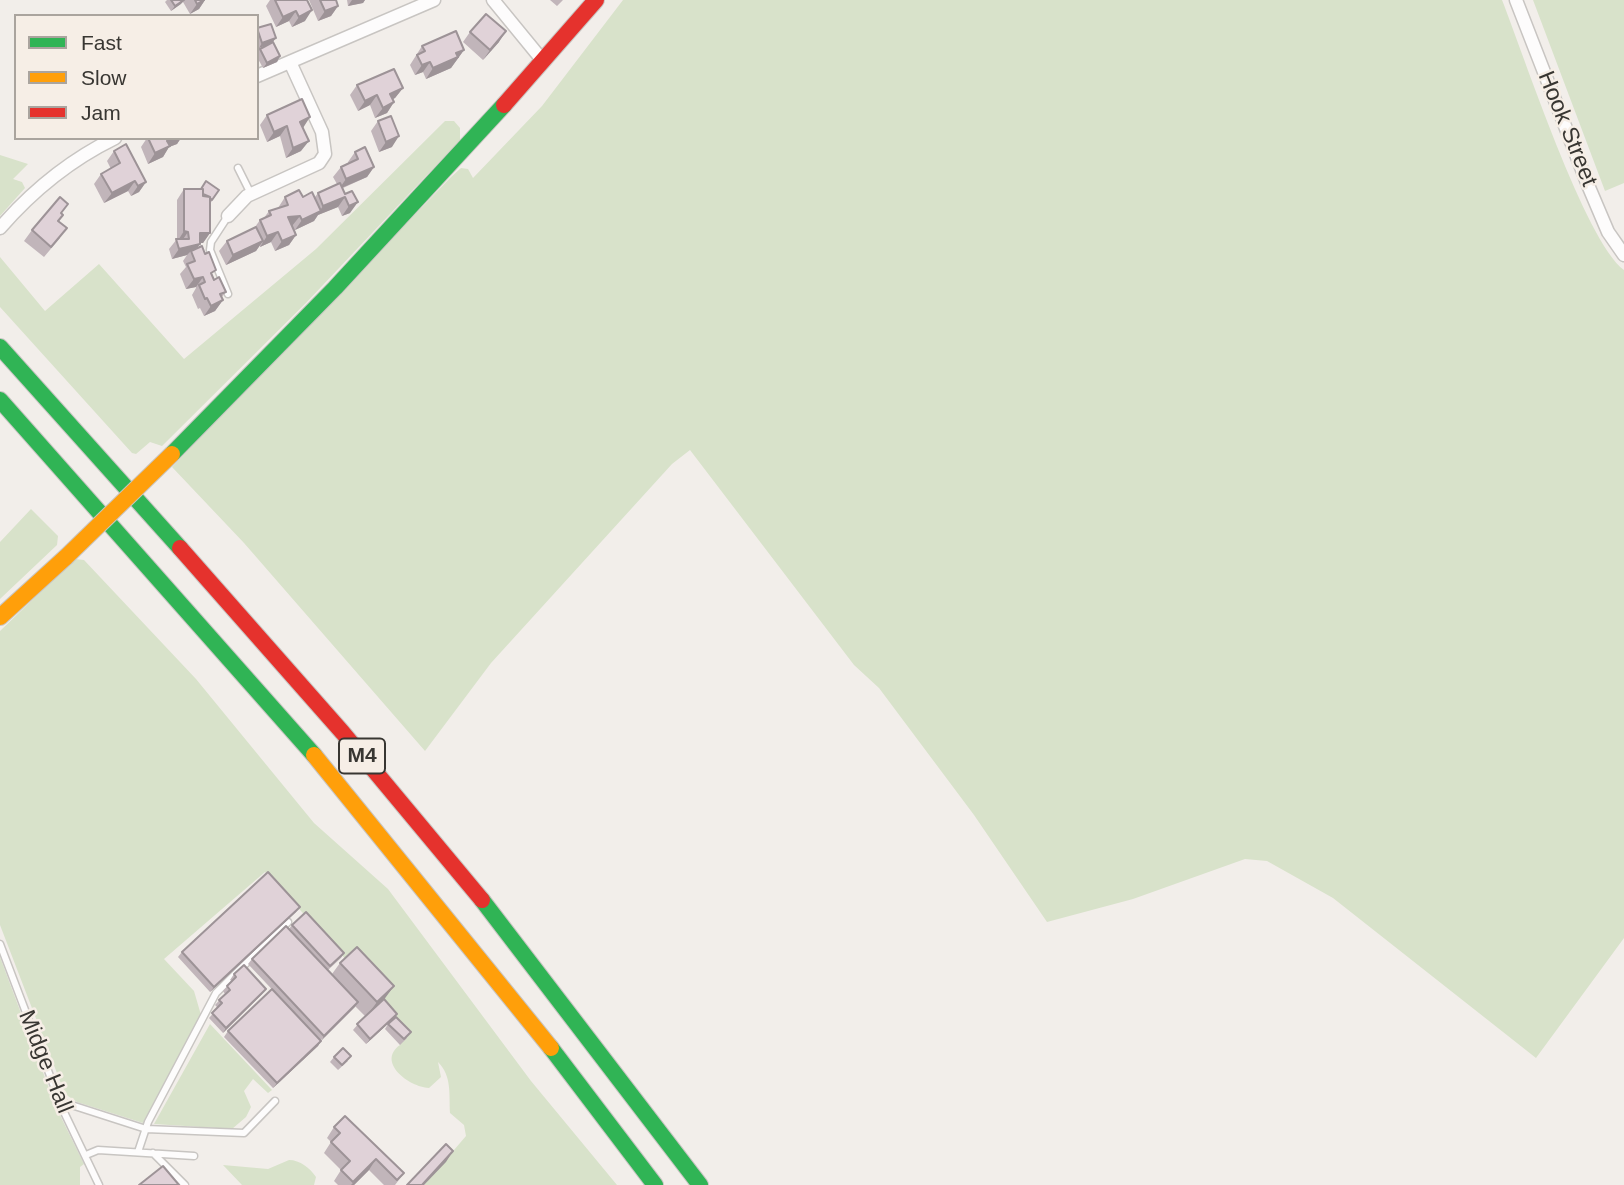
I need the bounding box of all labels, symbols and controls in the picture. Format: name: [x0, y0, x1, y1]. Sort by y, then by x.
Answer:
legend: [14, 14, 259, 140]
text: Fast: [81, 31, 122, 54]
text: Slow: [81, 66, 127, 89]
street label: Hook Street: [1531, 68, 1603, 190]
text: Jam: [81, 101, 121, 124]
road number: M4: [339, 738, 385, 774]
street label: Midge Hall: [12, 1006, 78, 1118]

